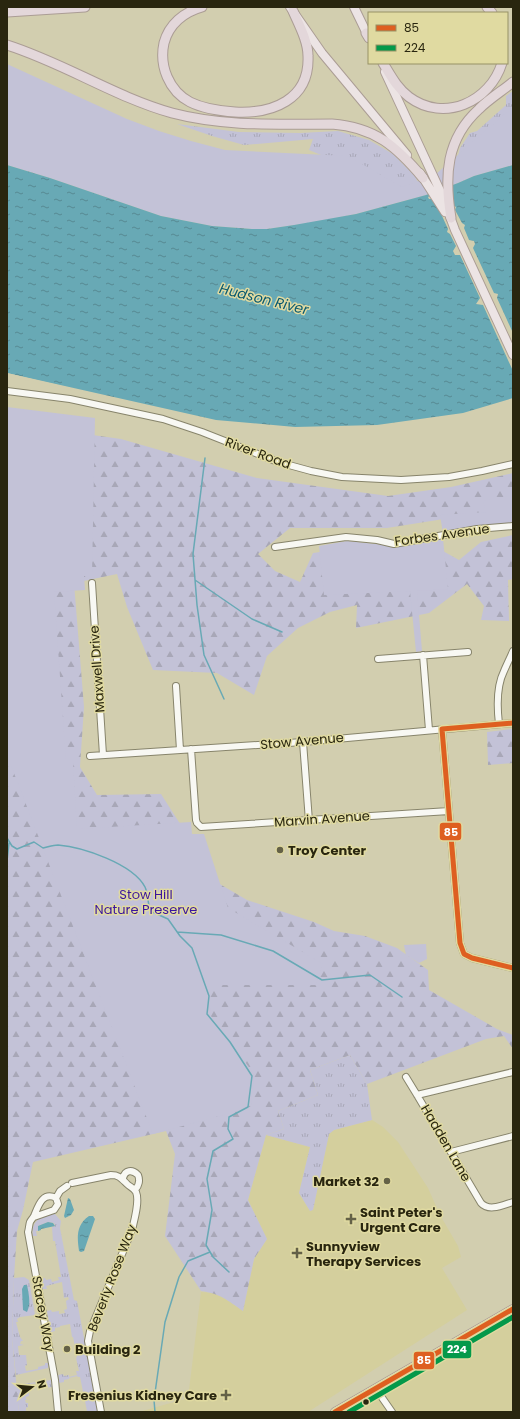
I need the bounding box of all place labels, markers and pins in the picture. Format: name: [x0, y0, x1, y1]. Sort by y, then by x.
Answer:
place label: Troy Center: [288, 841, 366, 860]
marker: Troy Center: [275, 845, 285, 855]
place label: Market 32: [313, 1172, 380, 1191]
marker: Market 32: [382, 1176, 392, 1186]
place label: Saint Peter's Urgent Care: [360, 1203, 443, 1237]
marker: Saint Peter's Urgent Care: [345, 1213, 357, 1225]
place label: Sunnyview Therapy Services: [306, 1237, 421, 1271]
marker: Sunnyview Therapy Services: [291, 1247, 303, 1259]
place label: Building 2: [75, 1340, 141, 1359]
marker: Building 2: [62, 1344, 72, 1354]
place label: Fresenius Kidney Care: [68, 1386, 217, 1405]
marker: Fresenius Kidney Care: [220, 1389, 232, 1401]
unlabelled marker: [361, 1397, 371, 1407]

